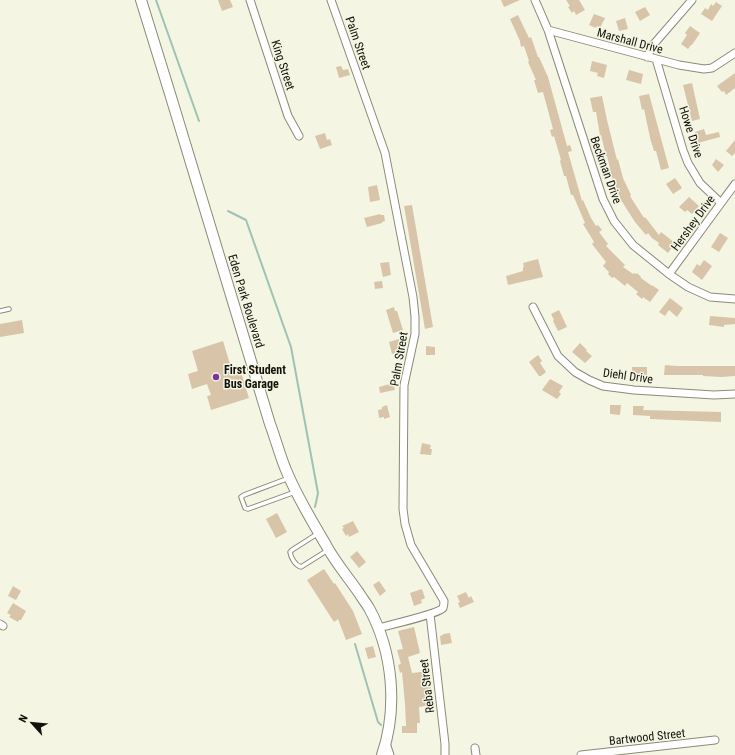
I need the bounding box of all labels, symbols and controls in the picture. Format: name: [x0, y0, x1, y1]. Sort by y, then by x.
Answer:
street label: Palm Street: [342, 15, 374, 72]
street label: Marshall Drive: [595, 25, 665, 57]
street label: King Street: [268, 38, 298, 92]
street label: Howe Drive: [676, 104, 706, 160]
street label: Beckman Drive: [587, 135, 625, 206]
street label: Hershey Drive: [668, 192, 718, 254]
street label: Eden Park Boulevard: [225, 253, 267, 350]
street label: Palm Street: [387, 330, 411, 387]
place label: First Student Bus Garage: [224, 363, 286, 391]
street label: Diehl Drive: [602, 366, 654, 386]
marker: First Student Bus Garage: [211, 372, 221, 382]
street label: Reba Street: [417, 658, 437, 714]
north arrow: [12, 703, 52, 743]
text: N: [16, 713, 31, 725]
street label: Bartwood Street: [608, 726, 686, 748]

